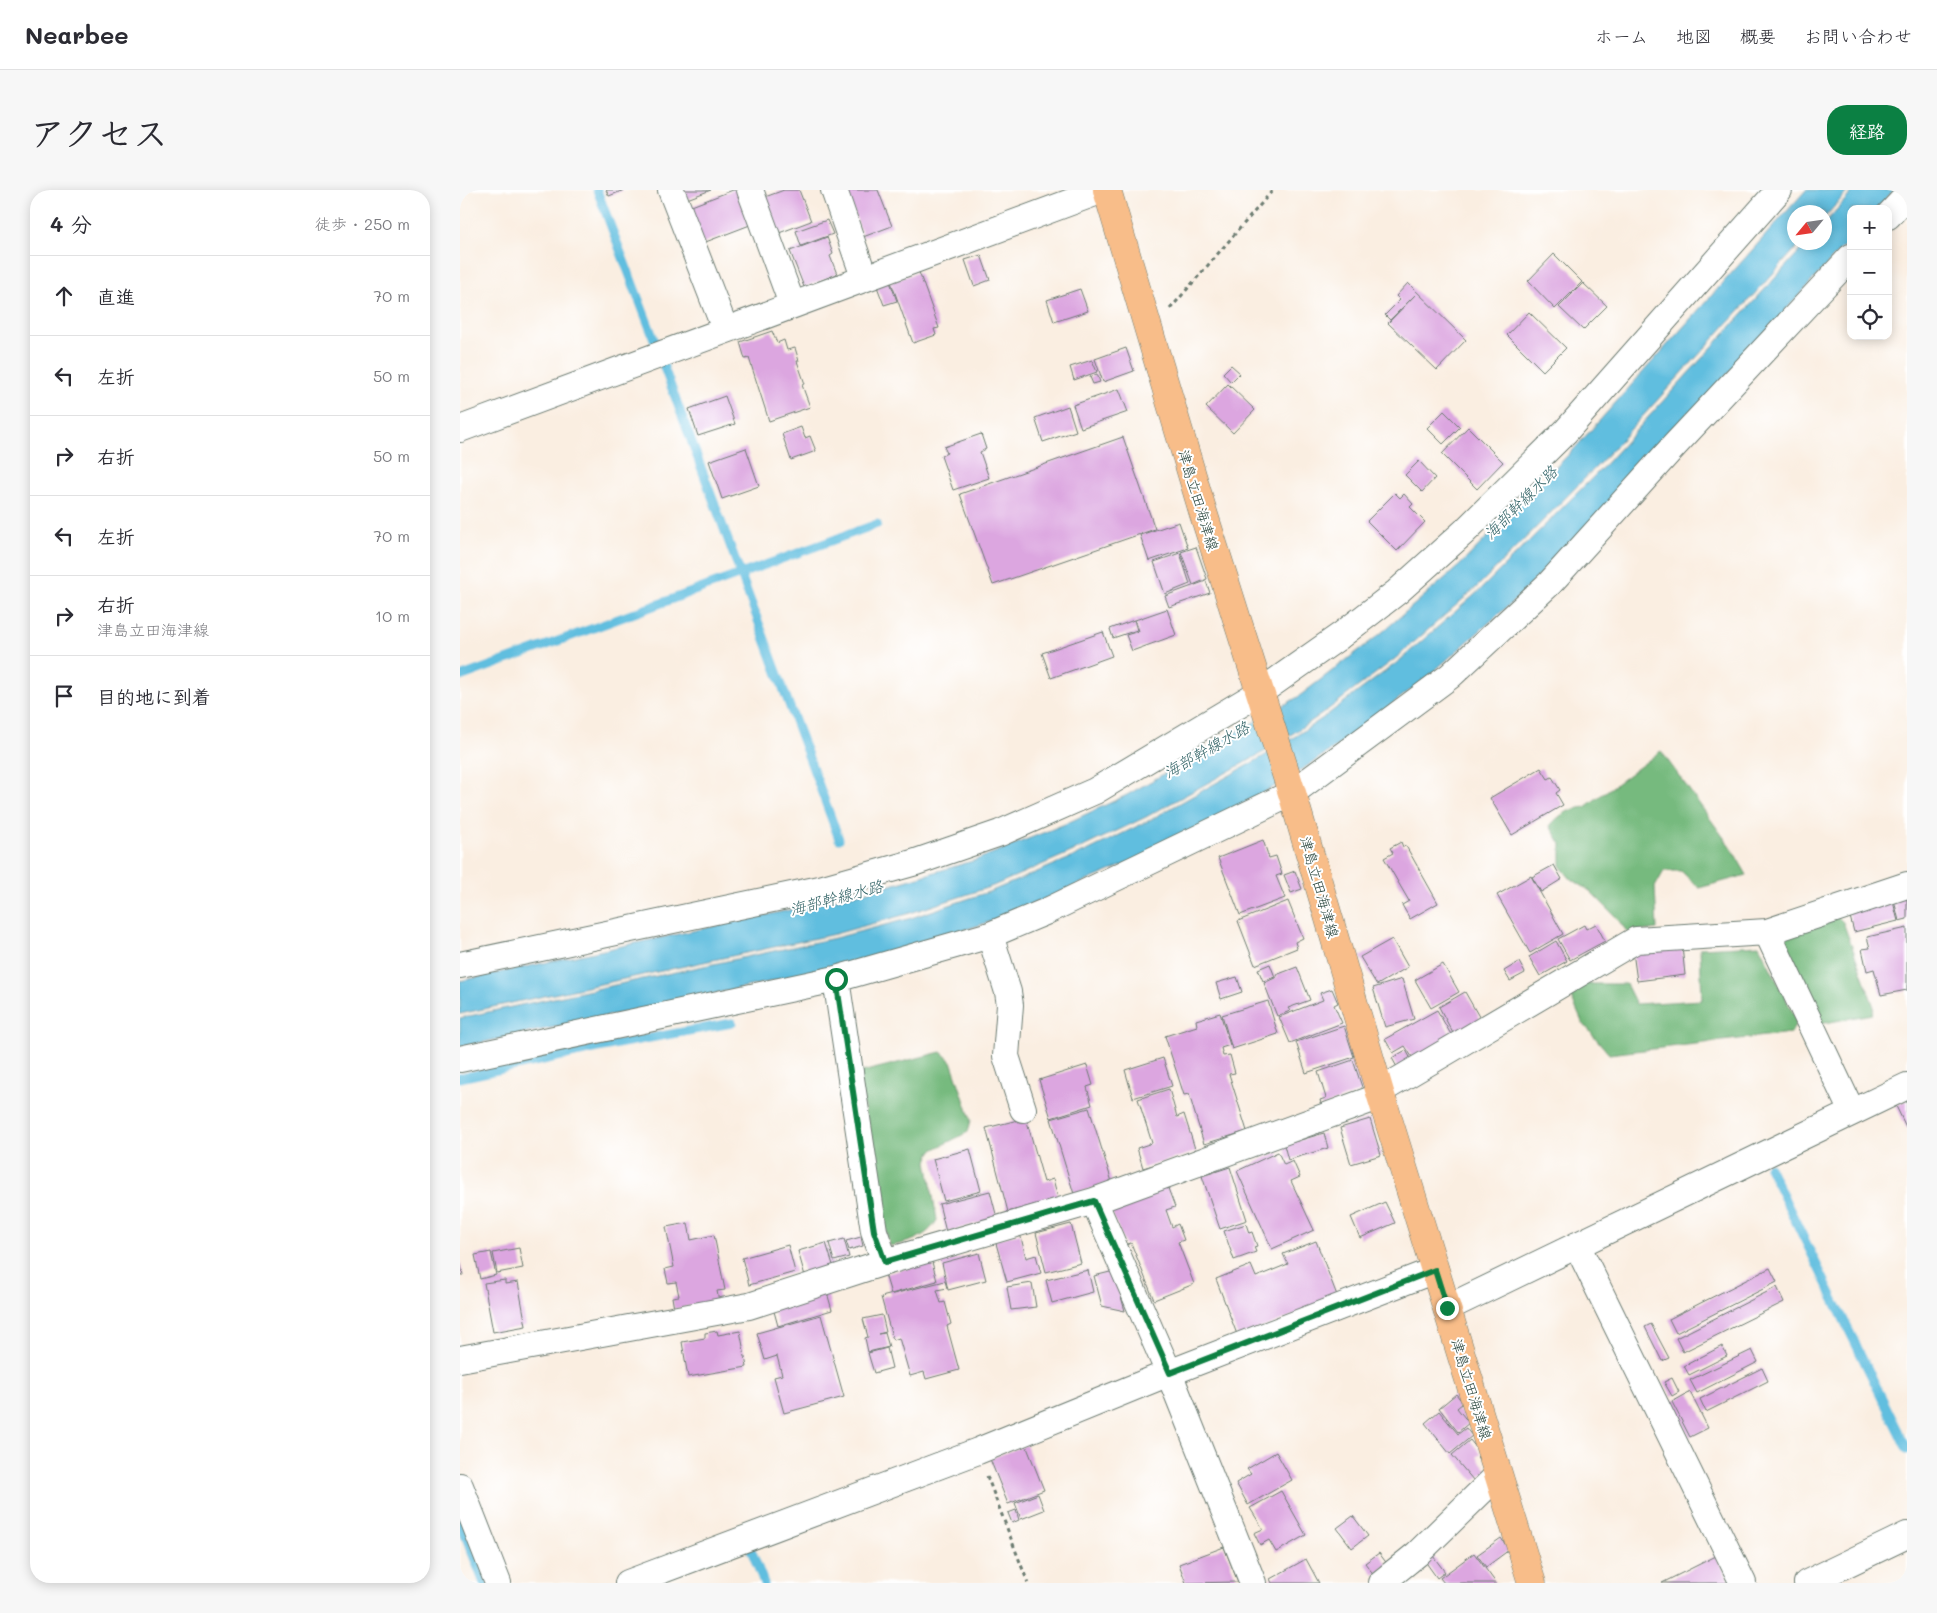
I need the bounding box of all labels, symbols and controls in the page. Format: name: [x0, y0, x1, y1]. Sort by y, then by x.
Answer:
text: Nearbee: [25, 19, 129, 50]
text: ホーム: [1595, 24, 1648, 48]
text: 地図: [1676, 24, 1712, 48]
text: 概要: [1740, 24, 1776, 48]
text: お問い合わせ: [1804, 24, 1912, 48]
button: 経路: [1827, 105, 1907, 155]
text: アクセス: [30, 109, 168, 155]
north arrow: [1787, 205, 1832, 250]
map controls: [1847, 205, 1892, 340]
button: +: [1847, 205, 1892, 250]
text: 4 分: [50, 210, 92, 237]
text: 徒歩 · 250 m: [315, 213, 410, 234]
button: −: [1847, 250, 1892, 295]
icon: ahead: [50, 282, 78, 310]
text: 直進: [97, 284, 135, 309]
text: 70 m: [373, 285, 410, 306]
button: locate: [1847, 295, 1892, 340]
icon: left: [50, 362, 78, 390]
text: 左折: [97, 364, 135, 389]
text: 50 m: [373, 365, 410, 386]
icon: right: [50, 442, 78, 470]
text: 右折: [97, 444, 135, 469]
text: 50 m: [373, 445, 410, 466]
street label: 津島立田海津線: [1174, 447, 1224, 553]
water label: 海部幹線水路: [1479, 460, 1562, 543]
icon: left: [50, 522, 78, 550]
text: 左折: [97, 524, 135, 549]
text: 70 m: [373, 525, 410, 546]
text: 右折: [97, 592, 135, 617]
icon: right: [50, 602, 78, 630]
text: 10 m: [375, 605, 410, 626]
text: 津島立田海津線: [97, 619, 209, 640]
icon: arrive: [50, 682, 78, 710]
text: 目的地に到着: [97, 684, 211, 709]
water label: 海部幹線水路: [1159, 715, 1254, 782]
street label: 津島立田海津線: [1296, 834, 1344, 940]
water label: 海部幹線水路: [787, 874, 886, 920]
route start: [825, 968, 848, 991]
route end: [1436, 1297, 1459, 1320]
street label: 津島立田海津線: [1447, 1336, 1497, 1442]

